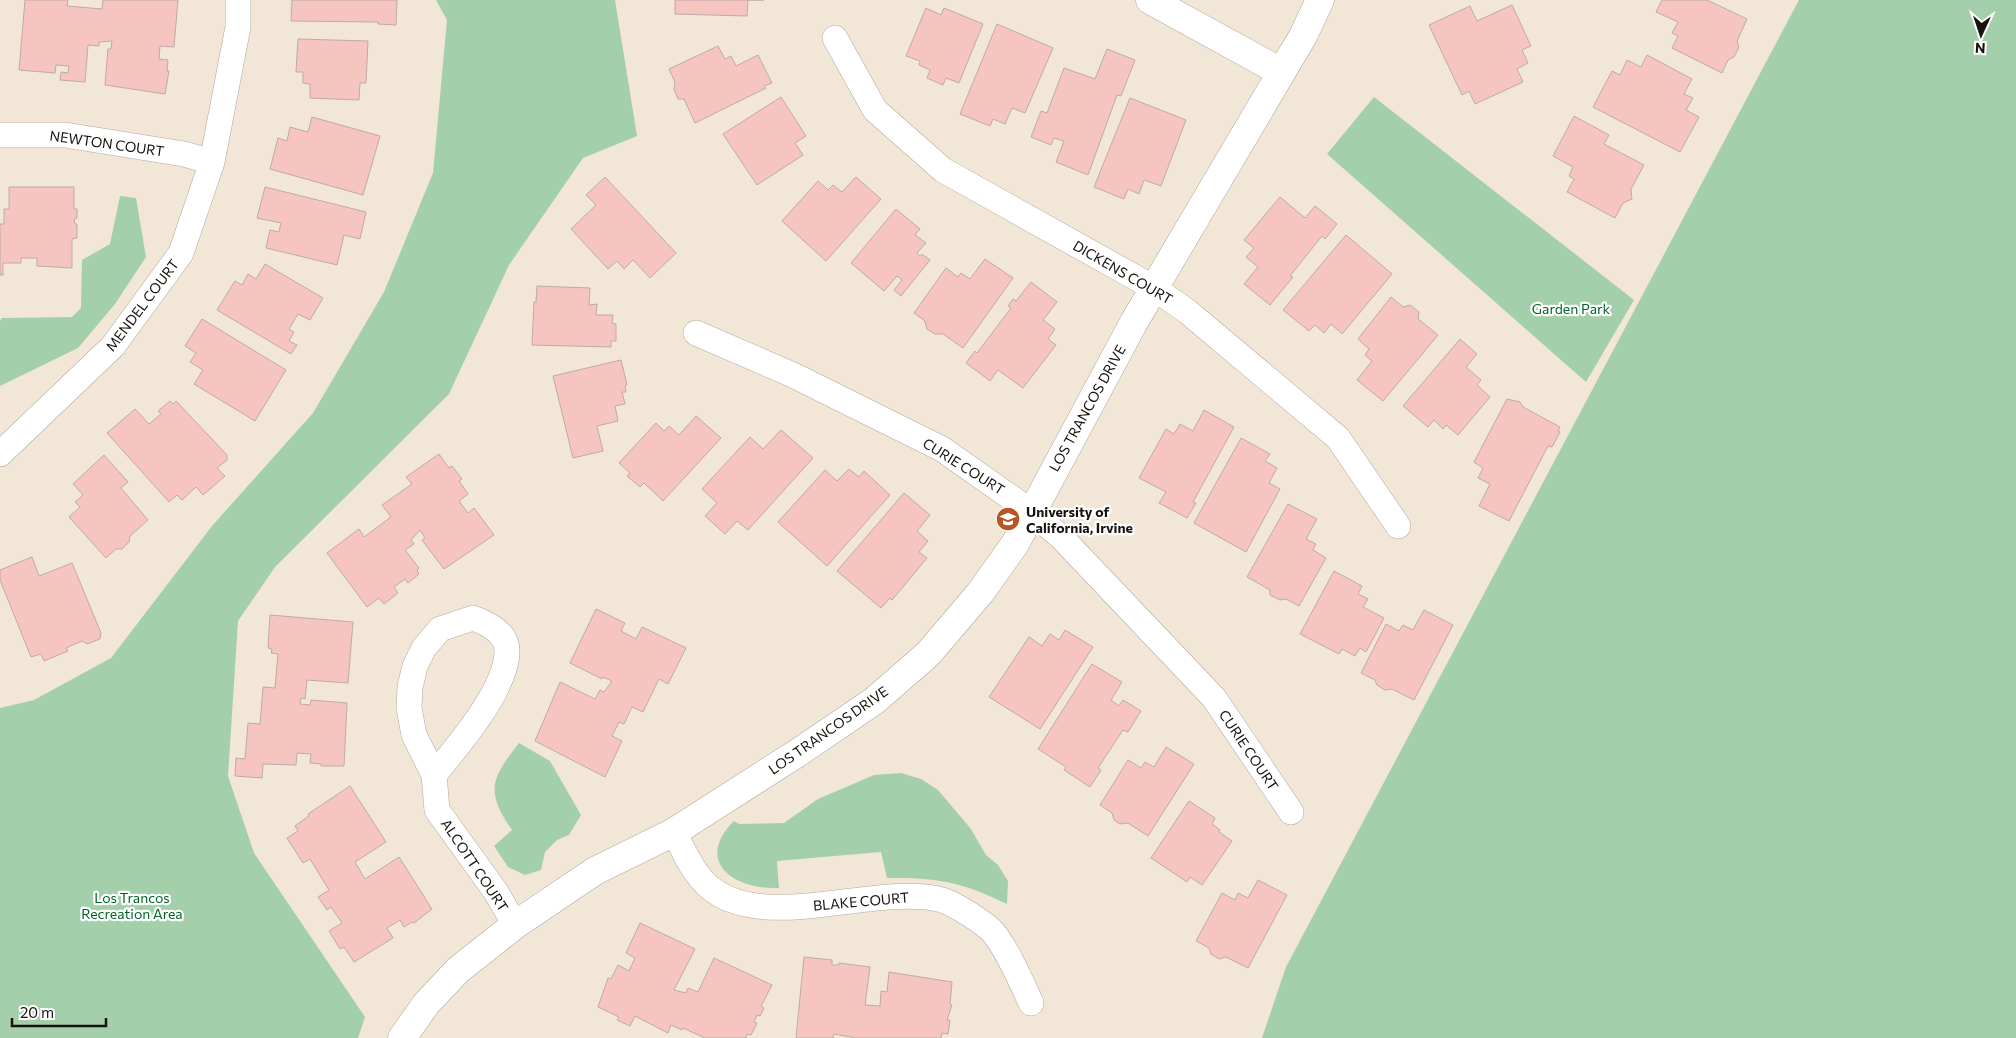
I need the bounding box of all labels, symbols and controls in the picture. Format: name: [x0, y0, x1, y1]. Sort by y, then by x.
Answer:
north arrow: [1956, 10, 2006, 60]
text: N: [1975, 40, 1986, 57]
street label: NEWTON COURT: [49, 127, 165, 159]
street label: DICKENS COURT: [1070, 237, 1176, 307]
street label: MENDEL COURT: [102, 256, 182, 354]
park label: Garden Park: [1532, 300, 1611, 317]
street label: LOS TRANCOS DRIVE: [1045, 342, 1129, 474]
street label: CURIE COURT: [920, 434, 1008, 498]
place label: University of California, Irvine: [1026, 503, 1133, 536]
school or university icon: University of California, Irvine: [995, 506, 1021, 532]
street label: LOS TRANCOS DRIVE: [765, 682, 891, 778]
street label: CURIE COURT: [1216, 707, 1282, 793]
street label: ALCOTT COURT: [438, 815, 512, 915]
street label: BLAKE COURT: [812, 888, 910, 914]
park label: Los Trancos Recreation Area: [81, 889, 183, 922]
scale bar: [12, 996, 106, 1028]
text: 20 m: [20, 1003, 54, 1021]

